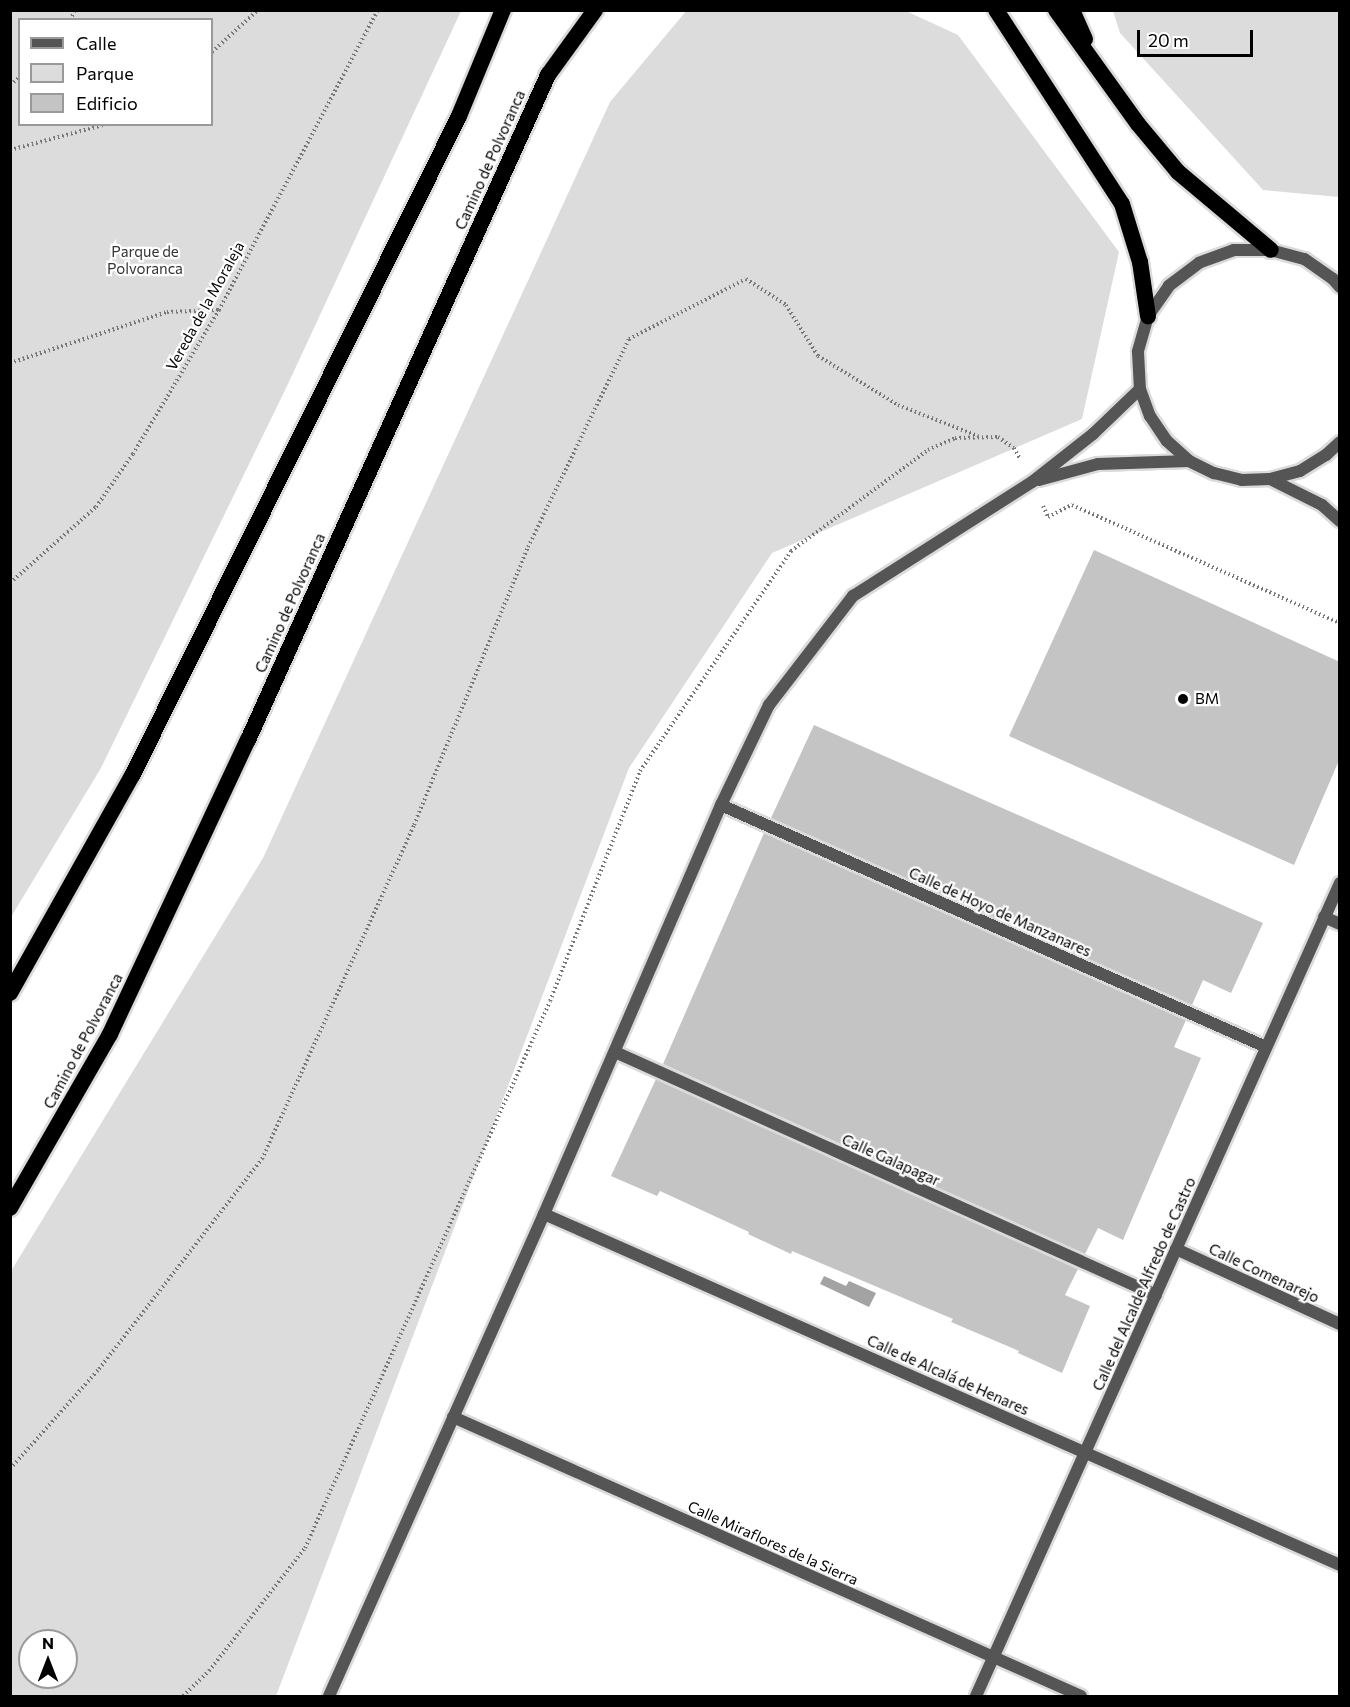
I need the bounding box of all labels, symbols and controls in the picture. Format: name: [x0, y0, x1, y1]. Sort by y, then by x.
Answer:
legend: [18, 18, 213, 126]
scale bar: [1140, 18, 1256, 56]
text: 20 m: [1148, 29, 1189, 51]
text: Calle: [76, 32, 116, 54]
text: Parque: [76, 62, 134, 84]
street label: Camino de Polvoranca: [451, 87, 529, 233]
text: Edificio: [76, 92, 138, 114]
street label: Vereda de la Moraleja: [162, 238, 248, 374]
park label: Parque de Polvoranca: [107, 242, 183, 277]
street label: Camino de Polvoranca: [251, 530, 329, 676]
place label: BM: [1195, 690, 1219, 708]
marker: BM: [1176, 692, 1190, 706]
street label: Calle de Hoyo de Manzanares: [906, 864, 1094, 960]
street label: Camino de Polvoranca: [40, 970, 126, 1112]
street label: Calle Galapagar: [839, 1130, 943, 1190]
street label: Calle del Alcalde Alfredo de Castro: [1089, 1174, 1199, 1394]
street label: Calle Comenarejo: [1206, 1240, 1322, 1306]
street label: Calle de Alcalá de Henares: [864, 1331, 1032, 1419]
street label: Calle Miraflores de la Sierra: [685, 1497, 861, 1589]
north arrow: [18, 1629, 78, 1689]
text: N: [42, 1633, 54, 1652]

